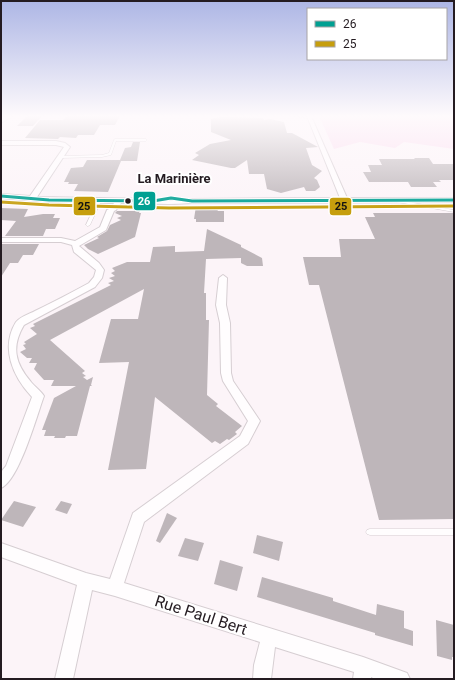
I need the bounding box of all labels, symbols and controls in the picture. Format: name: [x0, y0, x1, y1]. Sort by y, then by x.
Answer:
legend: [307, 8, 447, 60]
text: 26: [343, 17, 357, 31]
text: 25: [343, 37, 357, 51]
district label: La Marinière: [137, 171, 211, 186]
line badge: 26: [133, 191, 156, 211]
text: 26: [138, 195, 150, 208]
line badge: 25: [73, 196, 96, 216]
unlabelled marker: [123, 196, 133, 206]
line badge: 25: [329, 197, 352, 216]
text: 25: [78, 200, 90, 213]
text: 25: [335, 200, 347, 213]
street label: Rue Paul Bert: [152, 591, 250, 639]

